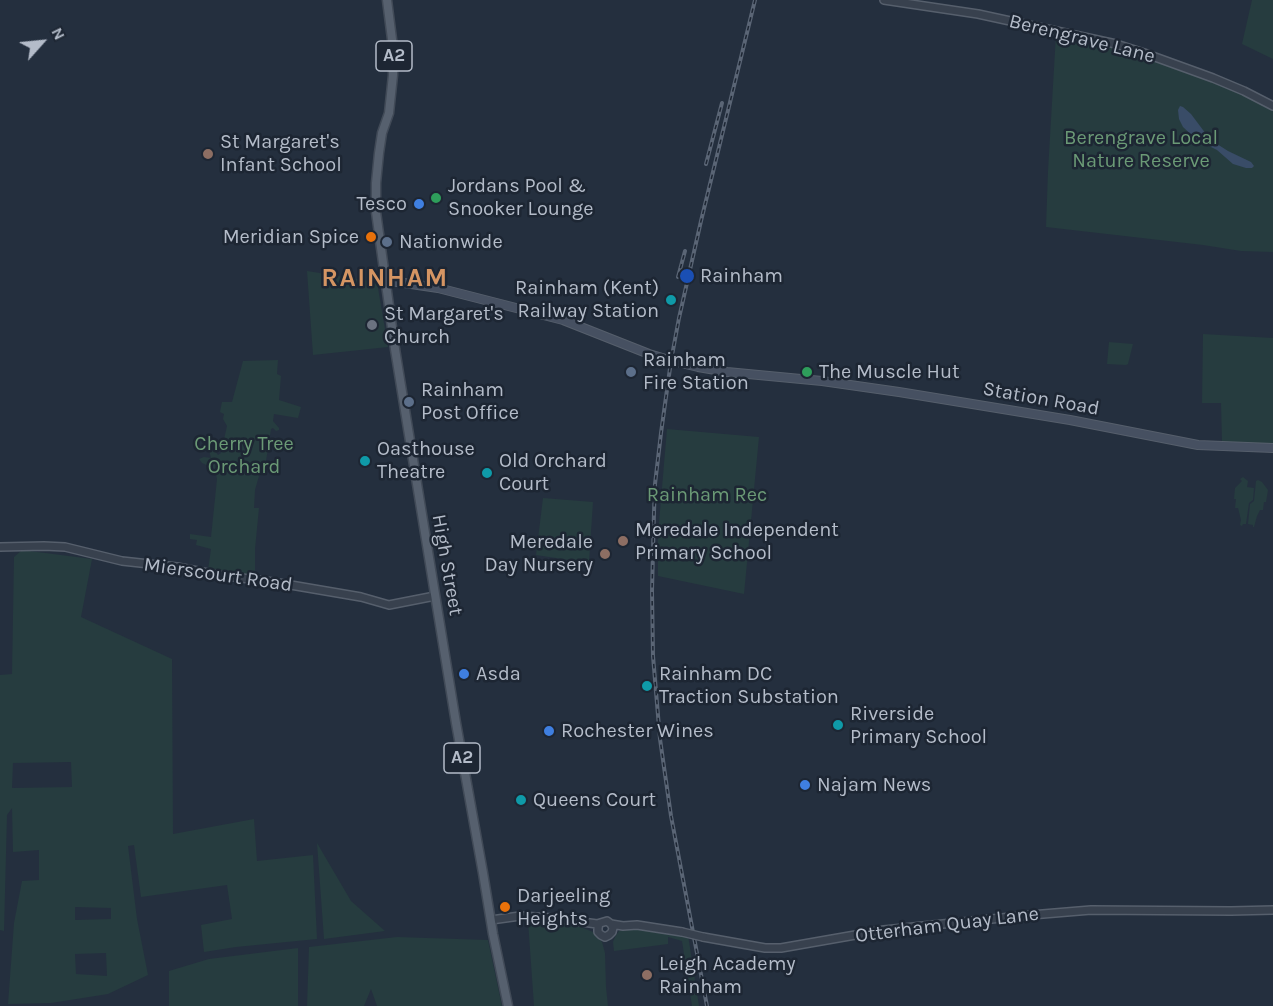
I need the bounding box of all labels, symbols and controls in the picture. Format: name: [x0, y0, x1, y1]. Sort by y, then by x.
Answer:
street label: Berengrave Lane: [1007, 9, 1157, 69]
north arrow: [12, 12, 72, 72]
text: N: [47, 24, 70, 43]
road number: A2: [376, 41, 412, 71]
park label: Berengrave Local Nature Reserve: [1064, 126, 1218, 173]
place label: St Margaret's Infant School: [220, 130, 342, 177]
marker: St Margaret's Infant School: [201, 147, 215, 161]
place label: Jordans Pool & Snooker Lounge: [448, 174, 594, 221]
marker: Jordans Pool & Snooker Lounge: [429, 191, 443, 205]
place label: Tesco: [356, 192, 407, 216]
marker: Tesco: [412, 197, 426, 211]
place label: Meridian Spice: [223, 225, 359, 249]
marker: Meridian Spice: [364, 230, 378, 244]
place label: Nationwide: [399, 230, 503, 254]
marker: Nationwide: [380, 235, 394, 249]
district label: RAINHAM: [321, 263, 449, 295]
place label: Rainham: [700, 264, 783, 288]
marker: Rainham: [678, 267, 696, 285]
place label: Rainham (Kent) Railway Station: [515, 276, 659, 323]
marker: Rainham (Kent) Railway Station: [664, 293, 678, 307]
place label: St Margaret's Church: [384, 302, 504, 349]
marker: St Margaret's Church: [365, 318, 379, 332]
place label: Rainham Fire Station: [643, 348, 749, 395]
place label: The Muscle Hut: [819, 360, 960, 384]
marker: Rainham Fire Station: [624, 365, 638, 379]
marker: The Muscle Hut: [800, 365, 814, 379]
street label: Station Road: [981, 377, 1101, 421]
place label: Rainham Post Office: [421, 378, 519, 425]
marker: Rainham Post Office: [402, 395, 416, 409]
park label: Cherry Tree Orchard: [194, 432, 294, 479]
place label: Oasthouse Theatre: [377, 437, 475, 484]
place label: Old Orchard Court: [499, 449, 607, 496]
marker: Oasthouse Theatre: [358, 454, 372, 468]
marker: Old Orchard Court: [480, 466, 494, 480]
park label: Rainham Rec: [647, 483, 767, 507]
street label: High Street: [426, 513, 468, 617]
place label: Meredale Independent Primary School: [635, 518, 839, 565]
place label: Meredale Day Nursery: [484, 530, 593, 577]
marker: Meredale Independent Primary School: [616, 534, 630, 548]
marker: Meredale Day Nursery: [598, 547, 612, 561]
street label: Mierscourt Road: [142, 553, 294, 597]
place label: Asda: [476, 662, 521, 686]
place label: Rainham DC Traction Substation: [659, 662, 839, 709]
marker: Asda: [457, 667, 471, 681]
marker: Rainham DC Traction Substation: [640, 679, 654, 693]
place label: Riverside Primary School: [850, 702, 987, 749]
marker: Riverside Primary School: [831, 718, 845, 732]
place label: Rochester Wines: [561, 719, 714, 743]
marker: Rochester Wines: [542, 724, 556, 738]
road number: A2: [444, 743, 480, 773]
place label: Najam News: [817, 773, 931, 797]
marker: Najam News: [798, 778, 812, 792]
place label: Queens Court: [533, 788, 656, 812]
marker: Queens Court: [514, 793, 528, 807]
place label: Darjeeling Heights: [517, 884, 610, 931]
marker: Darjeeling Heights: [498, 900, 512, 914]
street label: Otterham Quay Lane: [854, 902, 1040, 948]
place label: Leigh Academy Rainham: [659, 952, 796, 999]
marker: Leigh Academy Rainham: [640, 968, 654, 982]

